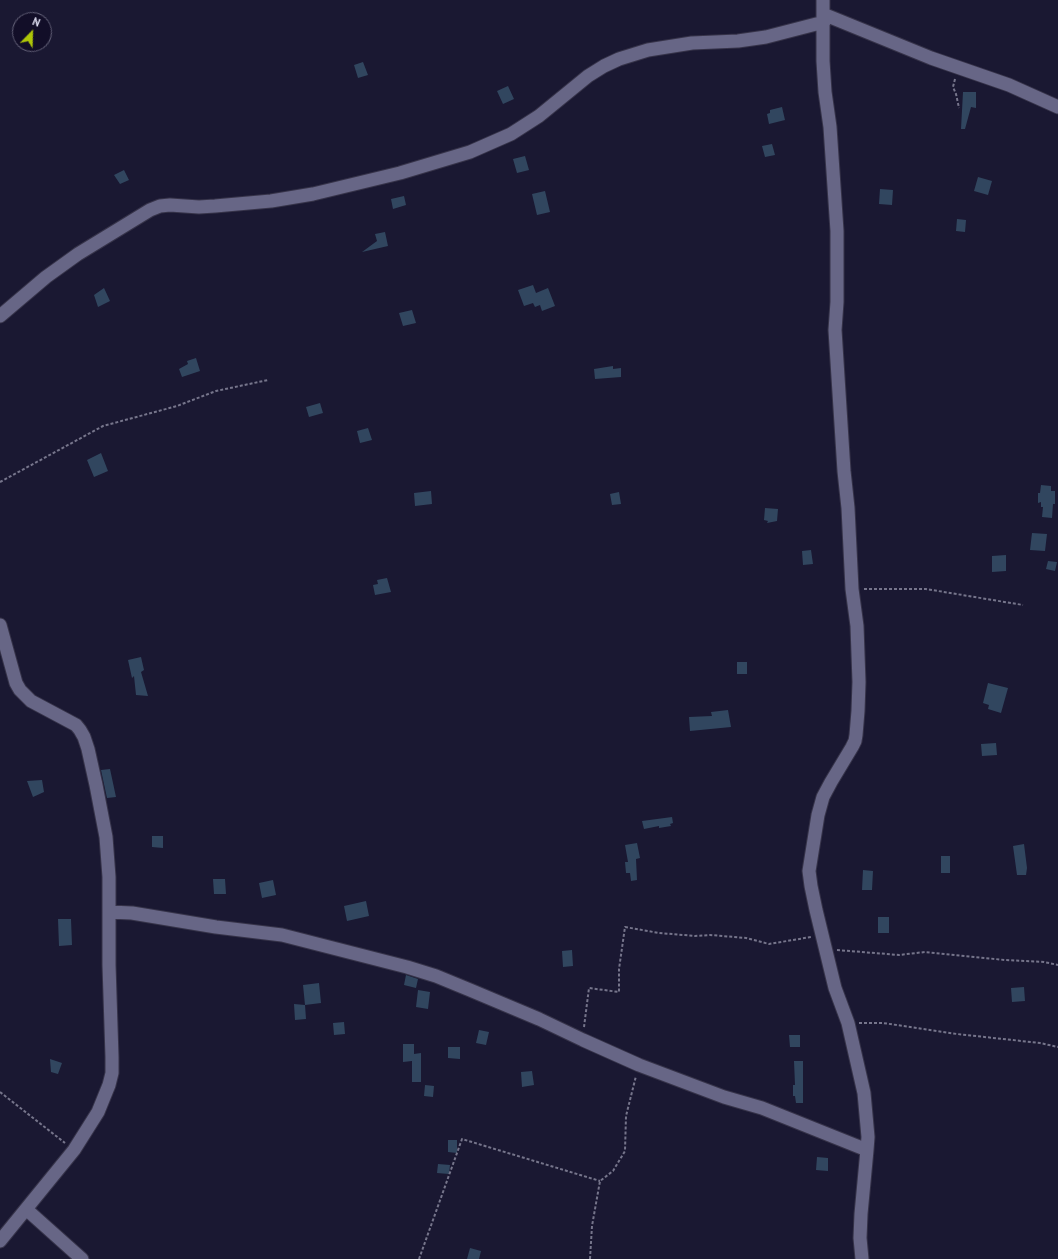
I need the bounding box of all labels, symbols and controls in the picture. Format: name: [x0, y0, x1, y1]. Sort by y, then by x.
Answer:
north arrow: [12, 12, 52, 52]
text: N: [30, 14, 42, 30]

